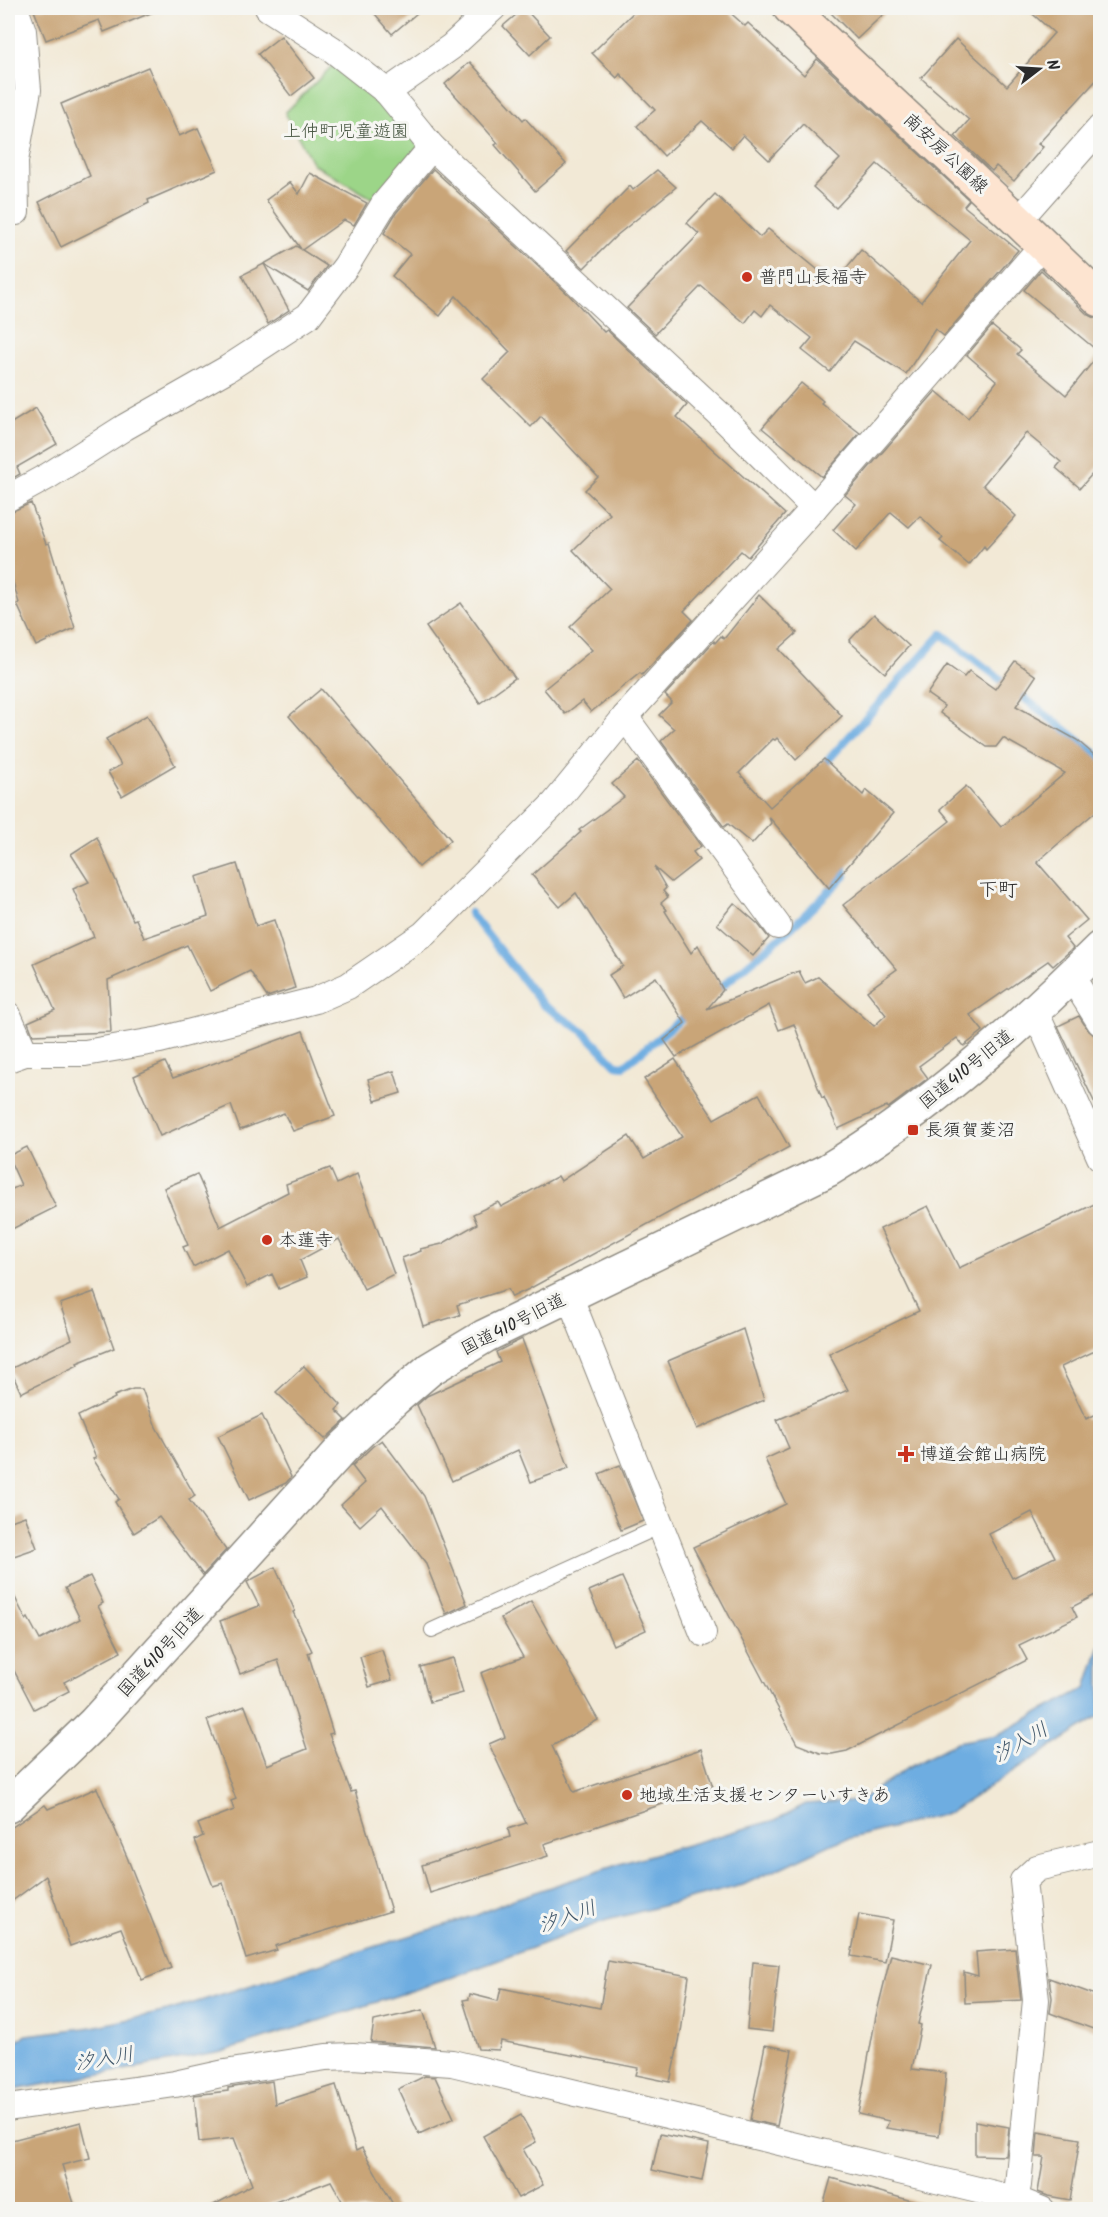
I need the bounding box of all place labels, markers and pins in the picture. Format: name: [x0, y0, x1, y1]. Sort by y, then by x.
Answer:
place label: 普門山長福寺: [759, 264, 867, 293]
marker: 普門山長福寺: [740, 270, 754, 284]
place label: 長須賀菱沼: [925, 1117, 1015, 1146]
marker: 長須賀菱沼: [906, 1123, 920, 1137]
place label: 本蓮寺: [279, 1227, 333, 1256]
marker: 本蓮寺: [260, 1233, 274, 1247]
place label: 博道会館山病院: [920, 1441, 1046, 1470]
marker: 博道会館山病院: [897, 1445, 915, 1463]
place label: 地域生活支援センターいすきあ: [639, 1782, 890, 1811]
marker: 地域生活支援センターいすきあ: [620, 1788, 634, 1802]

